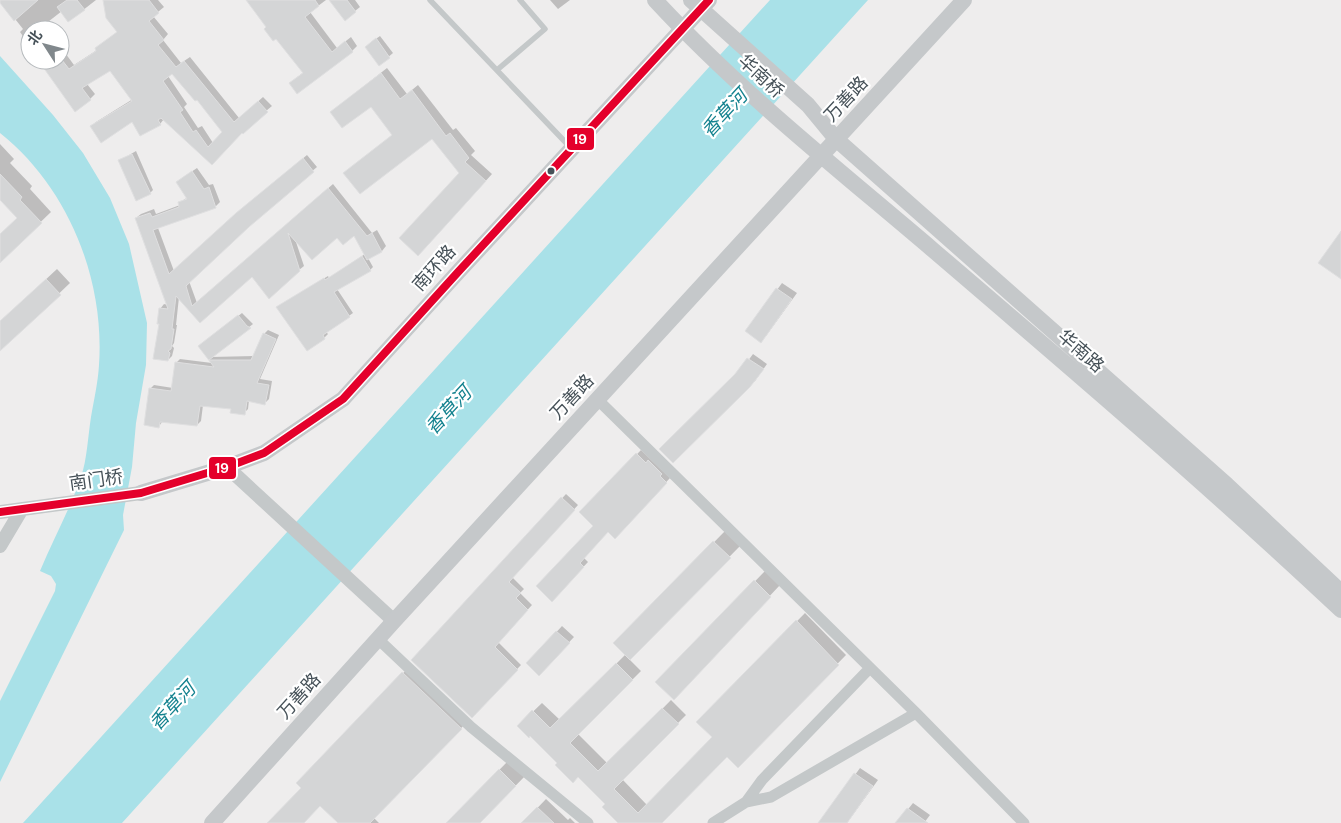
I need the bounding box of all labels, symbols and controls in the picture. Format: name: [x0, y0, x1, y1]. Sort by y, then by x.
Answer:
north arrow: [20, 20, 70, 70]
text: 北: [23, 26, 46, 48]
street label: 华南桥: [733, 49, 789, 103]
street label: 万善路: [819, 71, 873, 127]
water label: 香草河: [696, 81, 756, 143]
line badge: 19: [566, 127, 595, 151]
text: 19: [573, 130, 587, 148]
unlabelled marker: [546, 166, 556, 176]
street label: 南环路: [407, 240, 461, 296]
street label: 华南路: [1053, 324, 1109, 378]
street label: 万善路: [545, 369, 599, 425]
water label: 香草河: [420, 378, 480, 440]
line badge: 19: [208, 456, 237, 480]
text: 19: [215, 459, 229, 477]
street label: 南门桥: [68, 464, 124, 496]
street label: 万善路: [272, 668, 326, 724]
water label: 香草河: [144, 674, 204, 736]

